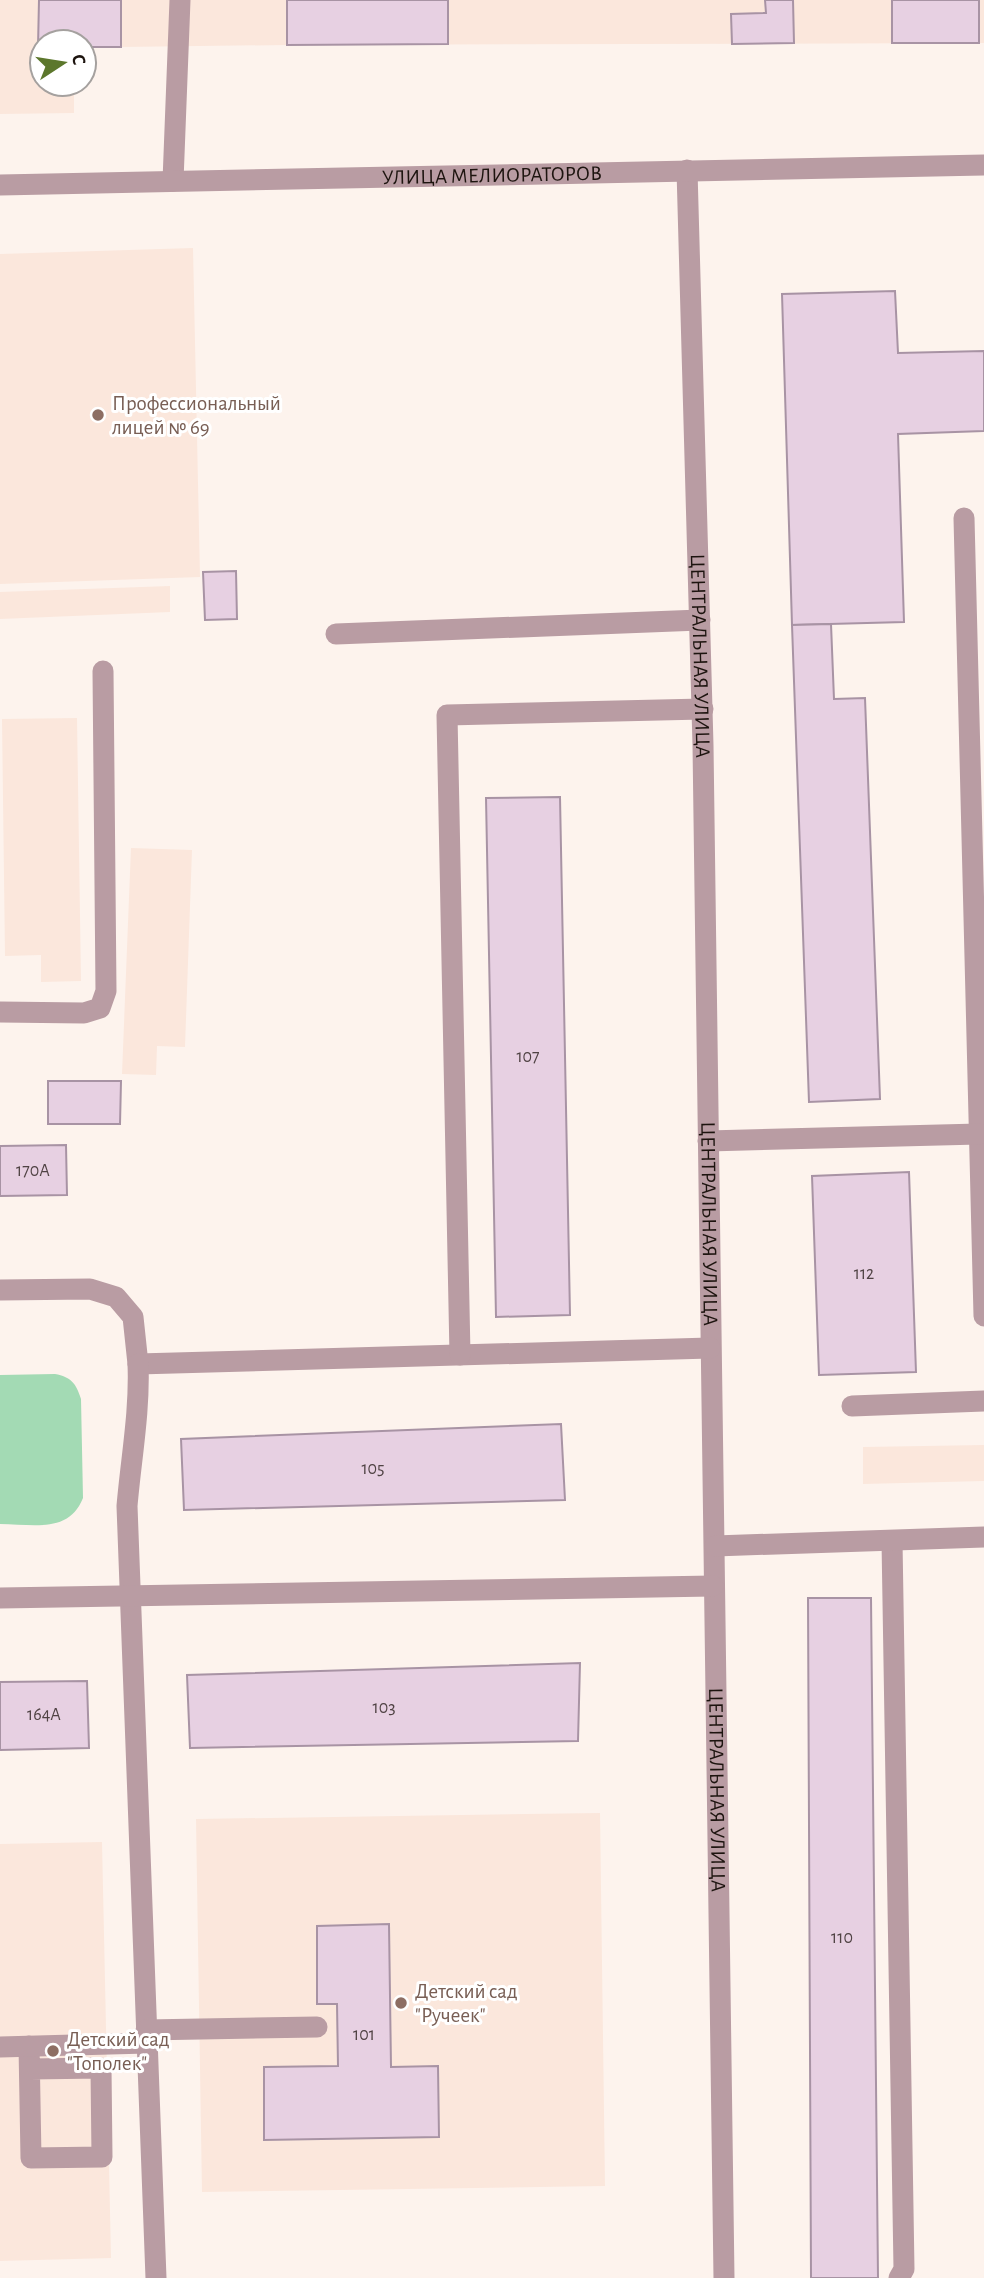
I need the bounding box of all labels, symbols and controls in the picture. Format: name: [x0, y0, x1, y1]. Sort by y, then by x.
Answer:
north arrow: [28, 28, 98, 98]
text: С: [68, 53, 89, 67]
street label: УЛИЦА МЕЛИОРАТОРОВ: [382, 162, 602, 188]
place label: Профессиональный лицей № 69: [112, 393, 281, 438]
marker: Профессиональный лицей № 69: [90, 407, 106, 423]
street label: ЦЕНТРАЛЬНАЯ УЛИЦА: [687, 553, 714, 758]
house number: 107: [516, 1048, 540, 1066]
street label: ЦЕНТРАЛЬНАЯ УЛИЦА: [698, 1121, 721, 1326]
house number: 170А: [16, 1162, 50, 1180]
house number: 112: [854, 1265, 874, 1283]
house number: 105: [361, 1460, 385, 1478]
street label: ЦЕНТРАЛЬНАЯ УЛИЦА: [705, 1687, 729, 1892]
house number: 103: [372, 1699, 396, 1717]
house number: 164А: [27, 1706, 61, 1724]
house number: 110: [831, 1929, 853, 1947]
place label: Детский сад "Ручеек": [415, 1981, 518, 2026]
marker: Детский сад "Ручеек": [393, 1995, 409, 2011]
house number: 101: [353, 2026, 375, 2044]
place label: Детский сад "Тополек": [67, 2029, 170, 2074]
marker: Детский сад "Тополек": [45, 2043, 61, 2059]

